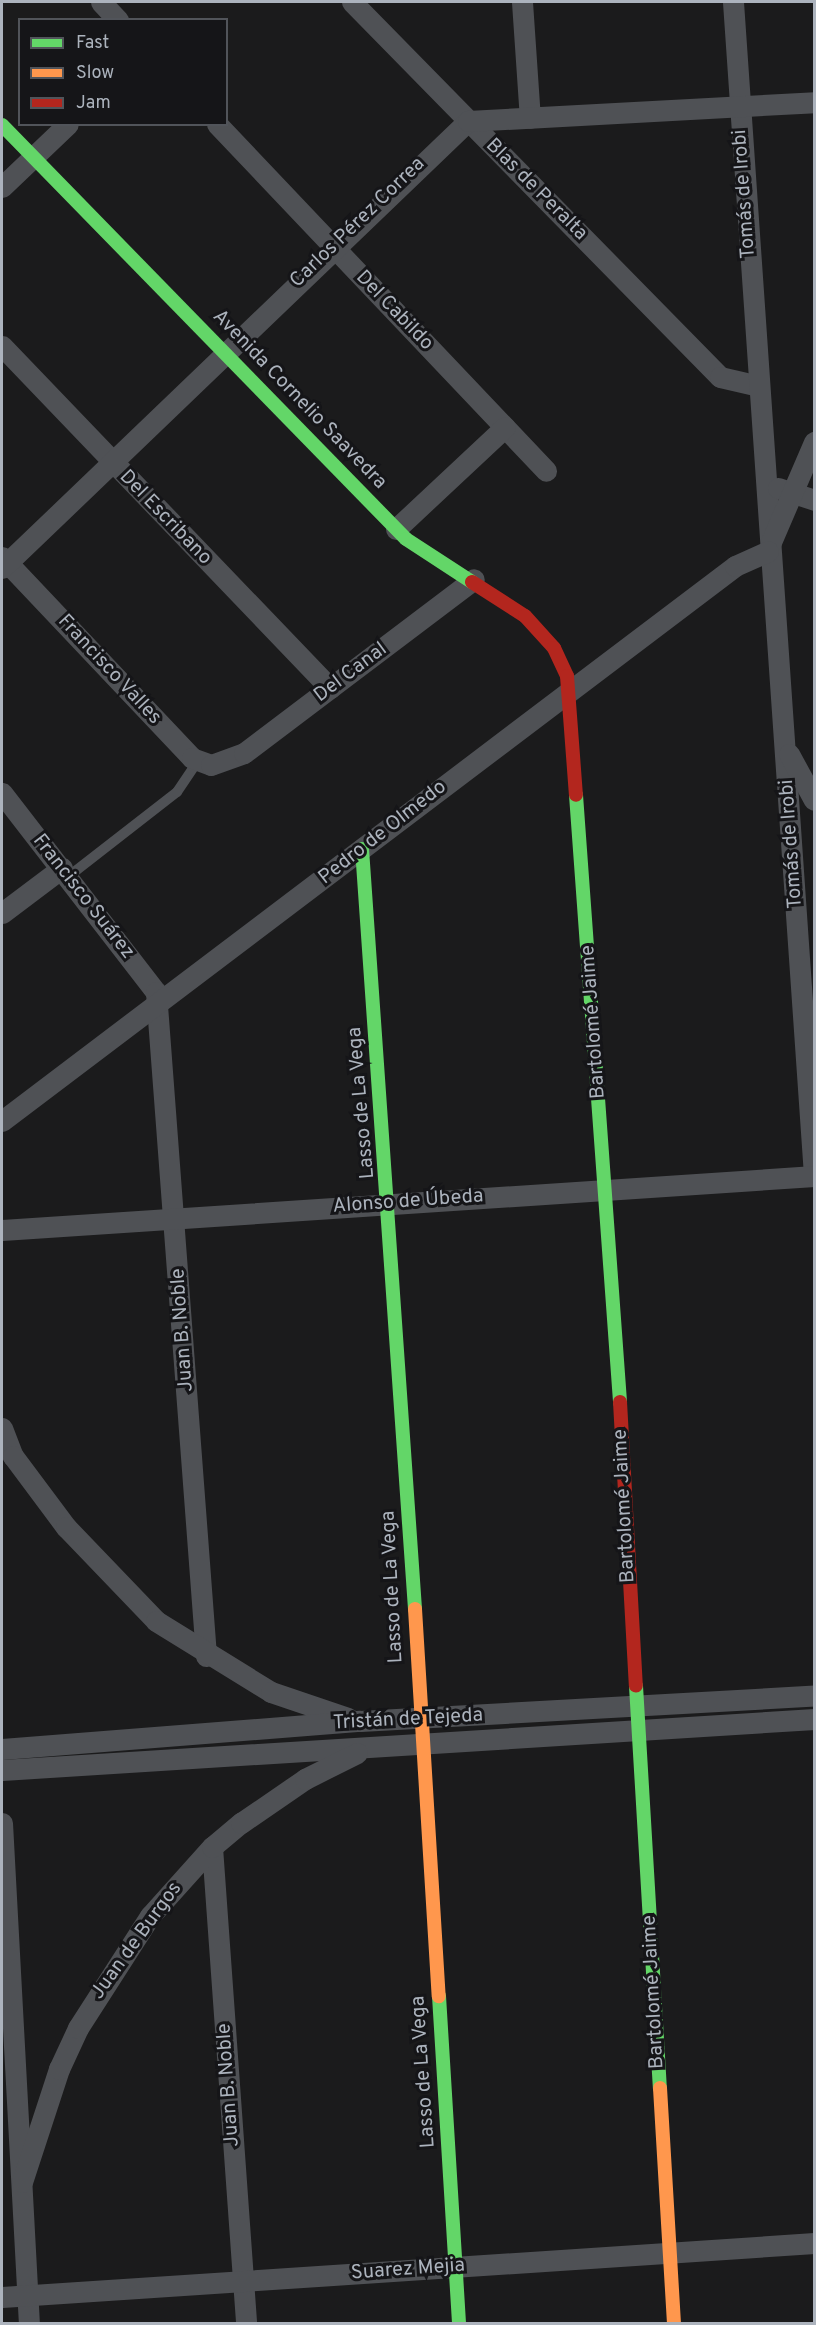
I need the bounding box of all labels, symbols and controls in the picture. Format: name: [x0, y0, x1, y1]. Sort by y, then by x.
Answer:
legend: [18, 18, 228, 126]
text: Fast: [76, 32, 109, 55]
text: Slow: [76, 62, 114, 85]
text: Jam: [76, 92, 111, 115]
street label: Tomás de Irobi: [729, 129, 761, 259]
street label: Blas de Peralta: [480, 134, 592, 246]
street label: Carlos Pérez Correa: [286, 153, 430, 293]
street label: Del Cabildo: [350, 266, 438, 356]
street label: Avenida Cornelio Saavedra: [207, 305, 391, 495]
street label: Del Escribano: [114, 466, 216, 570]
street label: Francisco Valles: [52, 610, 166, 730]
street label: Del Canal: [310, 638, 392, 708]
street label: Pedro de Olmedo: [314, 776, 452, 890]
street label: Tomás de Irobi: [776, 779, 808, 909]
street label: Francisco Suárez: [27, 830, 139, 964]
street label: Bartolomé Jaime: [577, 944, 611, 1100]
street label: Lasso de La Vega: [343, 1026, 381, 1180]
street label: Alonso de Úbeda: [332, 1185, 484, 1219]
street label: Juan B. Noble: [167, 1267, 199, 1393]
street label: Bartolomé Jaime: [609, 1428, 641, 1584]
street label: Lasso de La Vega: [377, 1510, 409, 1664]
street label: Tristán de Tejeda: [332, 1704, 484, 1736]
street label: Juan de Burgos: [86, 1878, 188, 2004]
street label: Bartolomé Jaime: [638, 1914, 670, 2070]
street label: Lasso de La Vega: [407, 1995, 441, 2149]
street label: Juan B. Noble: [213, 2022, 245, 2148]
street label: Suarez Mejia: [350, 2254, 466, 2286]

